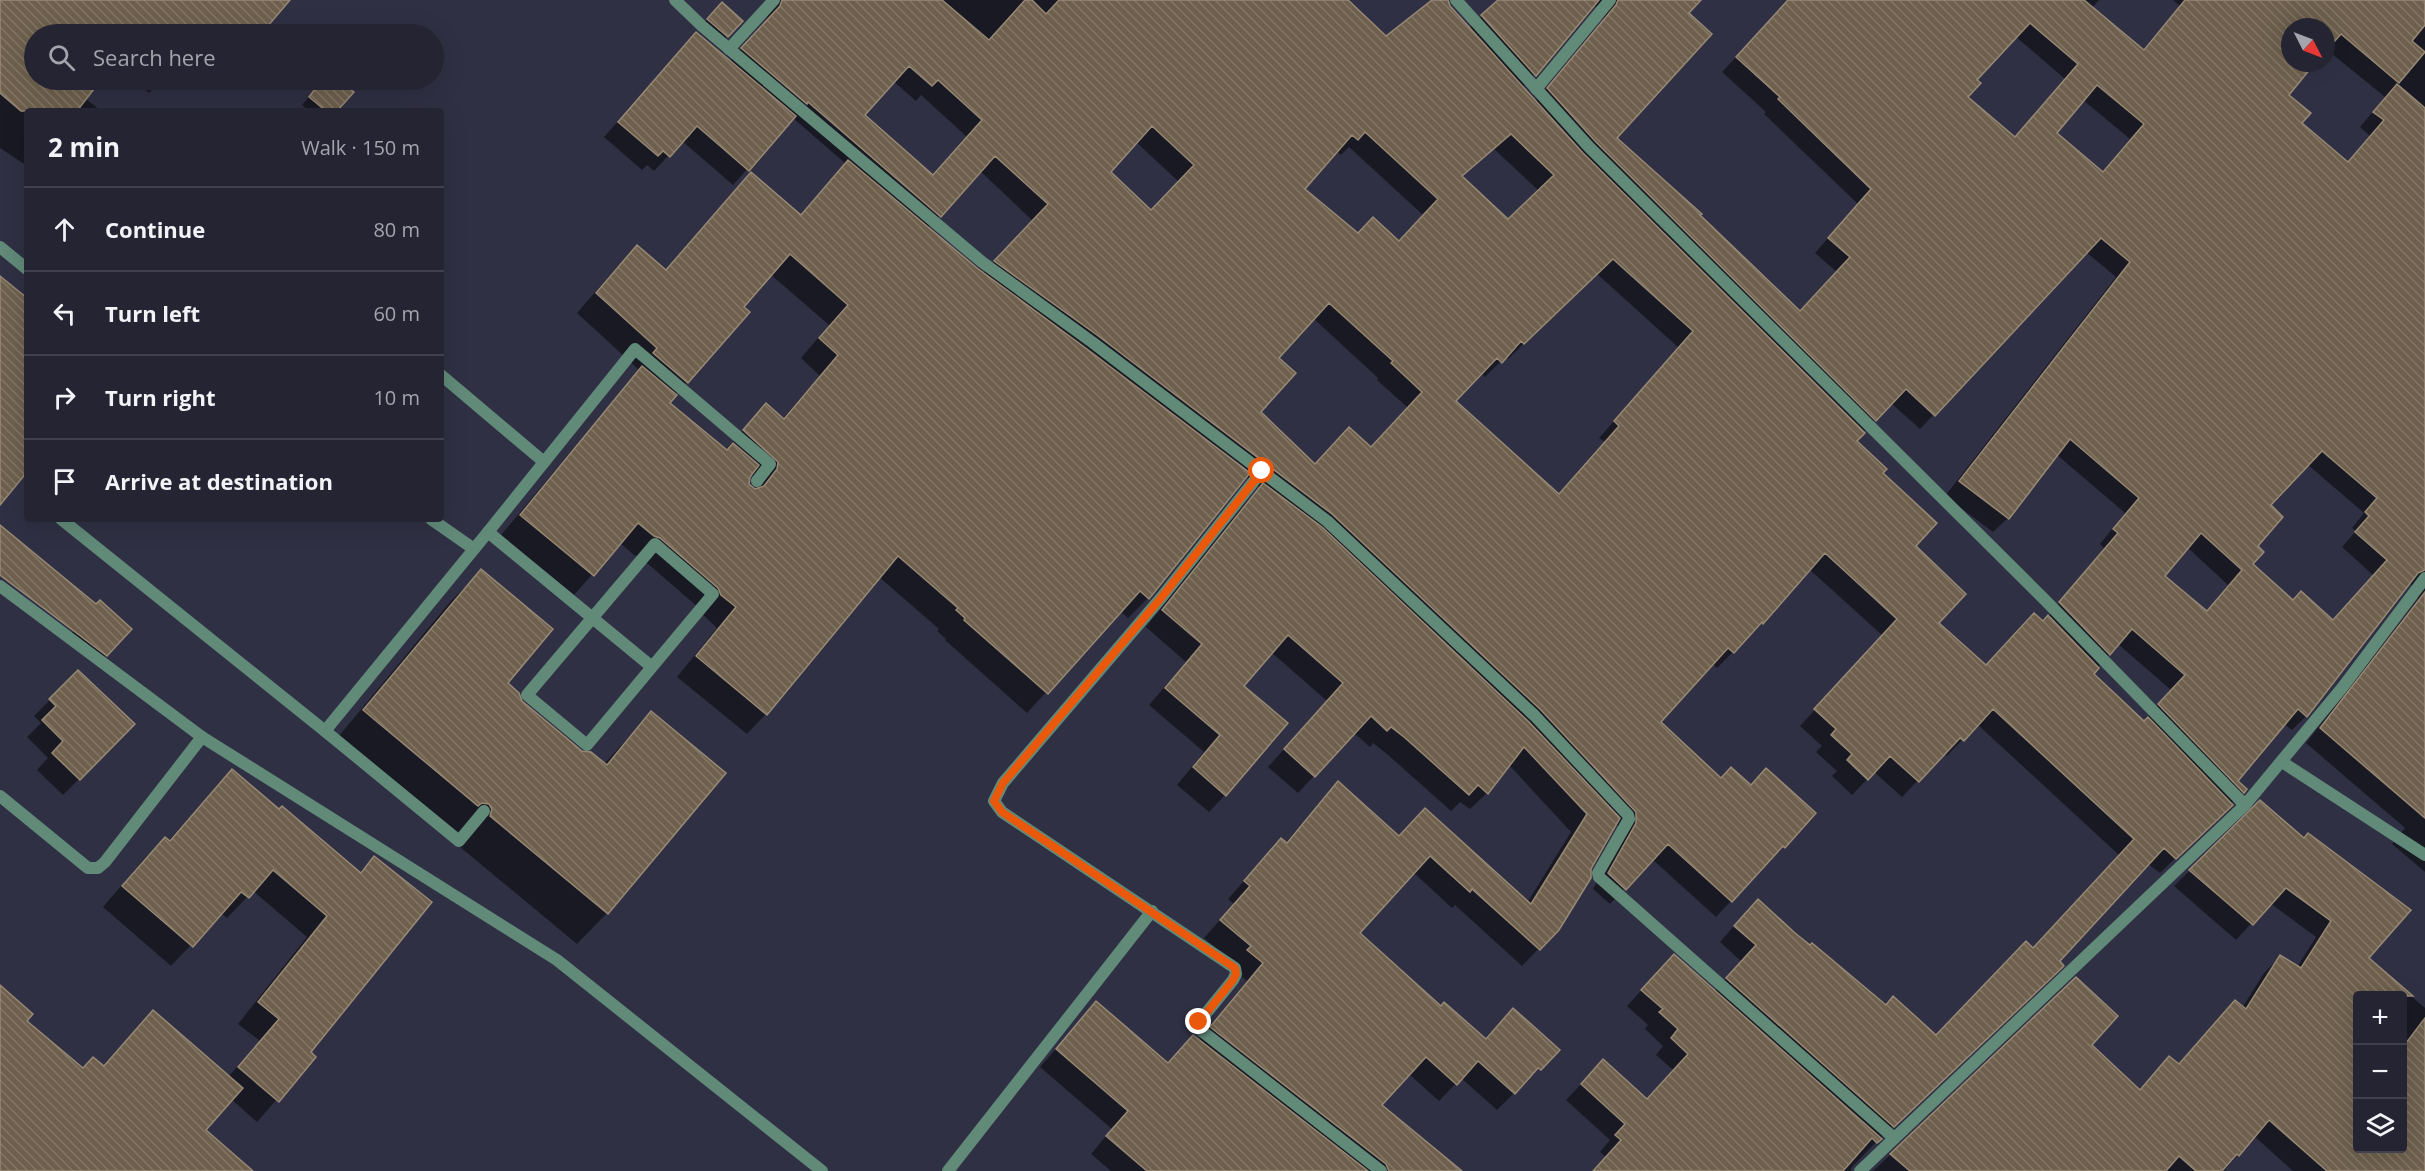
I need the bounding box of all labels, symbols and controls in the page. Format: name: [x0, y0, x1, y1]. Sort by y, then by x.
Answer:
north arrow: [2281, 18, 2335, 72]
search box: [24, 24, 444, 90]
icon: search: [45, 41, 78, 74]
text: Search here: [93, 42, 216, 72]
text: 2 min: [48, 129, 120, 165]
text: Walk · 150 m: [301, 134, 420, 161]
icon: ahead: [48, 213, 81, 246]
text: Continue: [105, 214, 205, 244]
text: 80 m: [373, 216, 420, 243]
icon: left: [48, 297, 81, 330]
text: Turn left: [105, 298, 200, 328]
text: 60 m: [373, 300, 420, 327]
icon: right: [48, 381, 81, 414]
text: Turn right: [105, 382, 216, 412]
text: 10 m: [373, 384, 420, 411]
route start: [1248, 457, 1274, 483]
icon: arrive: [48, 465, 81, 498]
text: Arrive at destination: [105, 466, 333, 496]
map controls: [2353, 991, 2407, 1153]
button: +: [2353, 991, 2407, 1045]
route end: [1185, 1008, 1211, 1034]
button: −: [2353, 1045, 2407, 1099]
button: layers: [2353, 1099, 2407, 1153]

